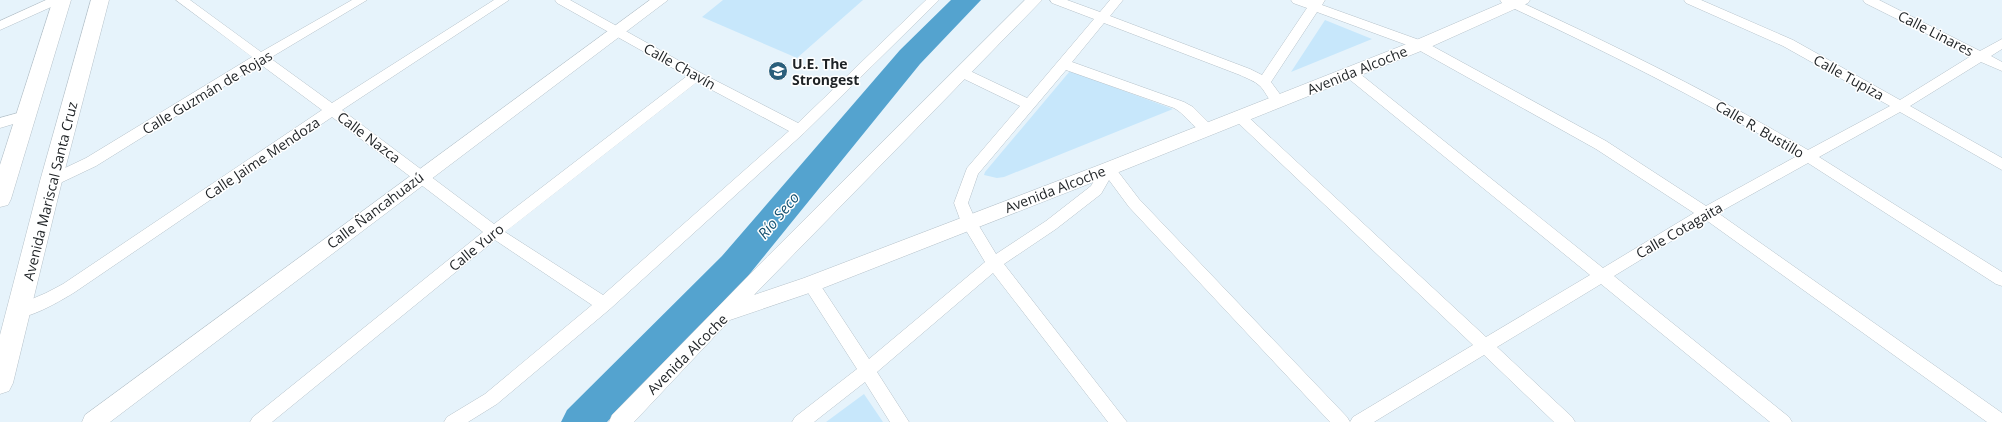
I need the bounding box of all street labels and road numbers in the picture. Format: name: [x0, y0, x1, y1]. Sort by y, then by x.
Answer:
street label: Calle Linares: [1895, 6, 1977, 60]
street label: Calle Chavín: [641, 38, 719, 94]
street label: Avenida Alcoche: [1304, 41, 1410, 99]
street label: Calle Guzmán de Rojas: [138, 45, 276, 138]
street label: Calle Tupiza: [1810, 50, 1888, 104]
street label: Calle R. Bustillo: [1712, 96, 1808, 162]
street label: Avenida Mariscal Santa Cruz: [19, 99, 82, 283]
street label: Calle Nazca: [334, 107, 404, 167]
street label: Calle Jaime Mendoza: [201, 112, 323, 204]
street label: Avenida Alcoche: [1002, 161, 1108, 217]
street label: Calle Ñancahuazú: [323, 167, 427, 253]
street label: Calle Cotagaita: [1632, 198, 1726, 262]
street label: Calle Yuro: [444, 219, 508, 275]
street label: Avenida Alcoche: [643, 310, 731, 398]

